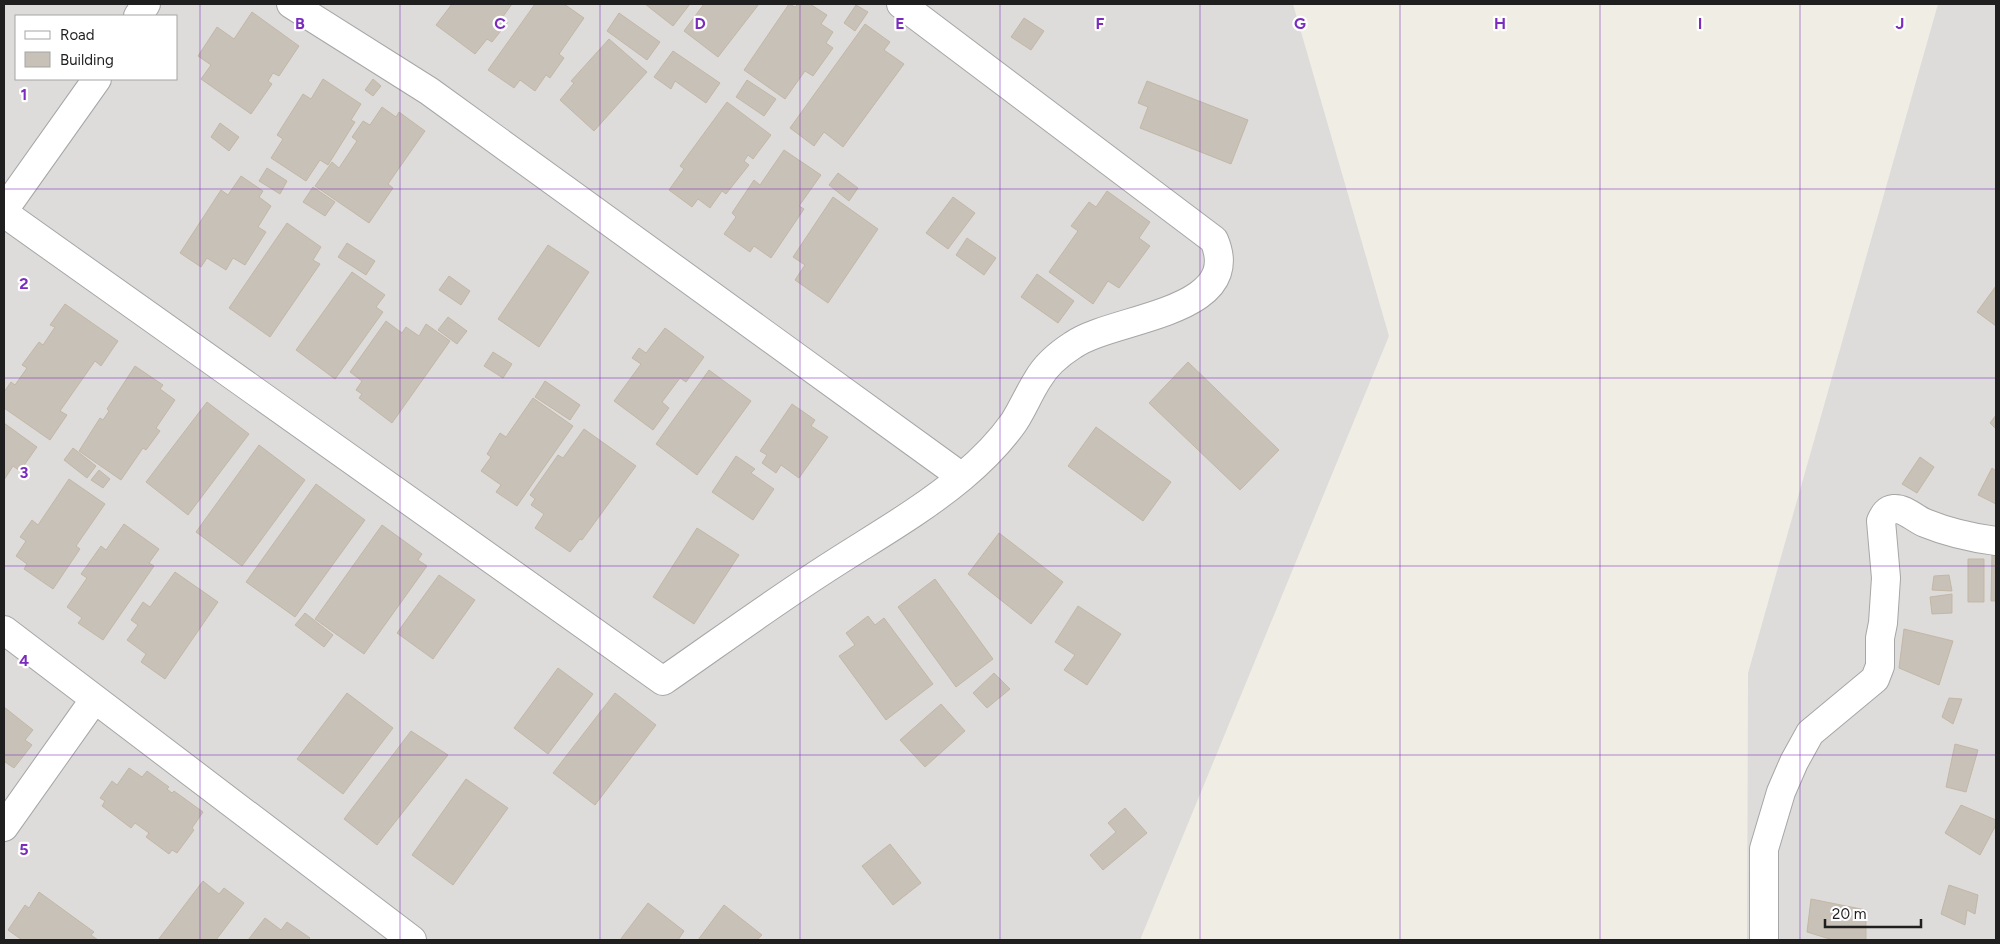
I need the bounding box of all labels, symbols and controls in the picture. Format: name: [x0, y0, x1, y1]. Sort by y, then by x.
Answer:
text: B: [295, 14, 305, 33]
text: C: [494, 14, 506, 33]
text: D: [694, 14, 706, 33]
text: E: [895, 14, 905, 33]
text: F: [1096, 14, 1105, 33]
text: G: [1294, 14, 1306, 33]
text: H: [1494, 14, 1506, 33]
text: I: [1698, 14, 1702, 33]
text: J: [1896, 14, 1904, 33]
legend: [15, 15, 178, 80]
text: Road: [60, 26, 95, 44]
text: Building: [60, 51, 114, 69]
text: 1: [21, 85, 27, 104]
text: 2: [19, 274, 29, 293]
text: 3: [20, 463, 29, 482]
text: 4: [19, 651, 29, 670]
text: 5: [19, 840, 29, 859]
scale bar: [1825, 896, 1921, 928]
text: 20 m: [1832, 905, 1866, 923]

